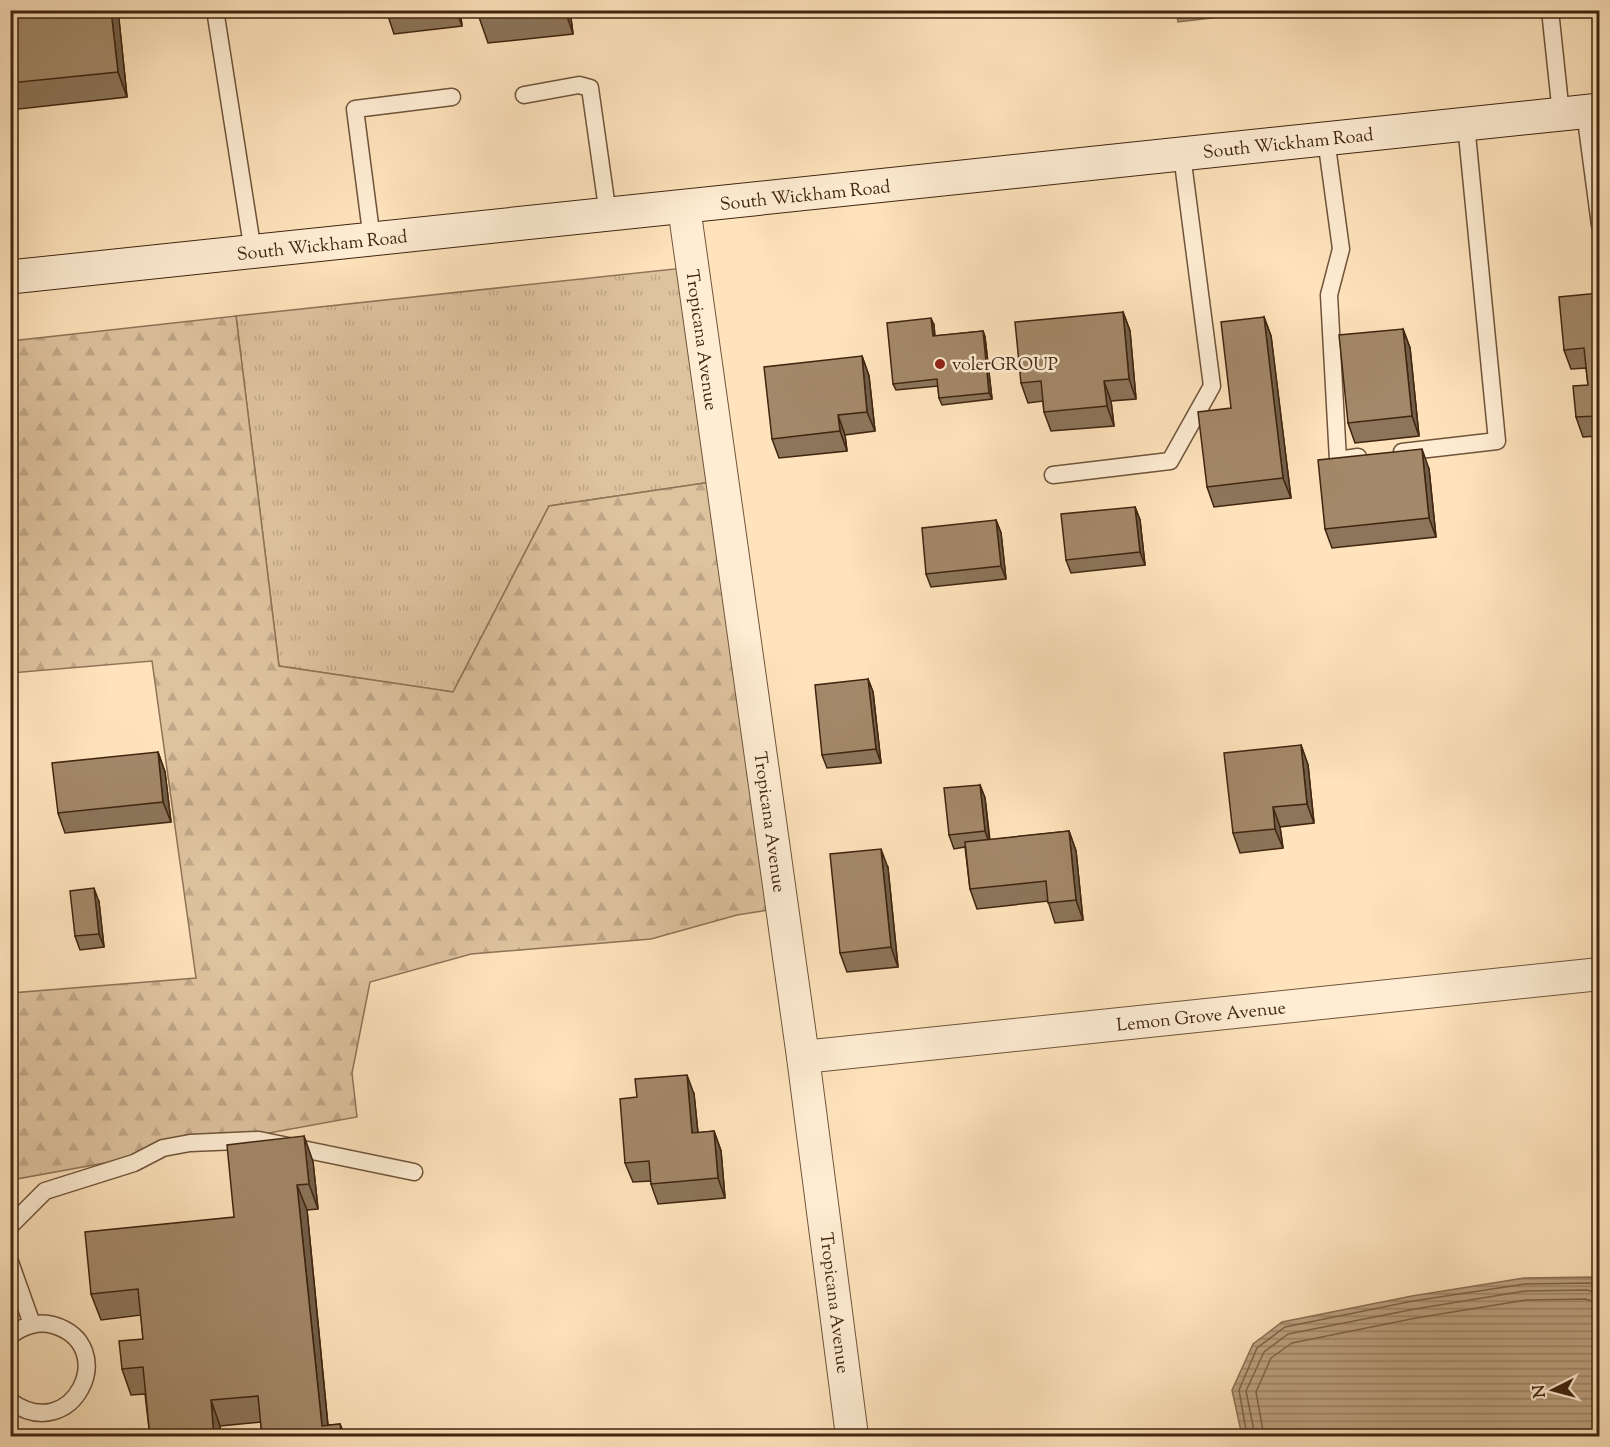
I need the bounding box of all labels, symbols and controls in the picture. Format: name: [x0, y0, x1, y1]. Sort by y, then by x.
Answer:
street label: South Wickham Road: [1202, 123, 1375, 167]
street label: South Wickham Road: [719, 175, 892, 219]
street label: South Wickham Road: [236, 225, 409, 269]
street label: Tropicana Avenue: [677, 268, 723, 412]
place label: volerGROUP: [952, 353, 1058, 379]
marker: volerGROUP: [933, 357, 947, 371]
street label: Tropicana Avenue: [745, 750, 791, 894]
street label: Lemon Grove Avenue: [1115, 996, 1287, 1040]
street label: Tropicana Avenue: [811, 1231, 855, 1375]
north arrow: [1523, 1360, 1583, 1420]
text: N: [1528, 1384, 1553, 1399]

